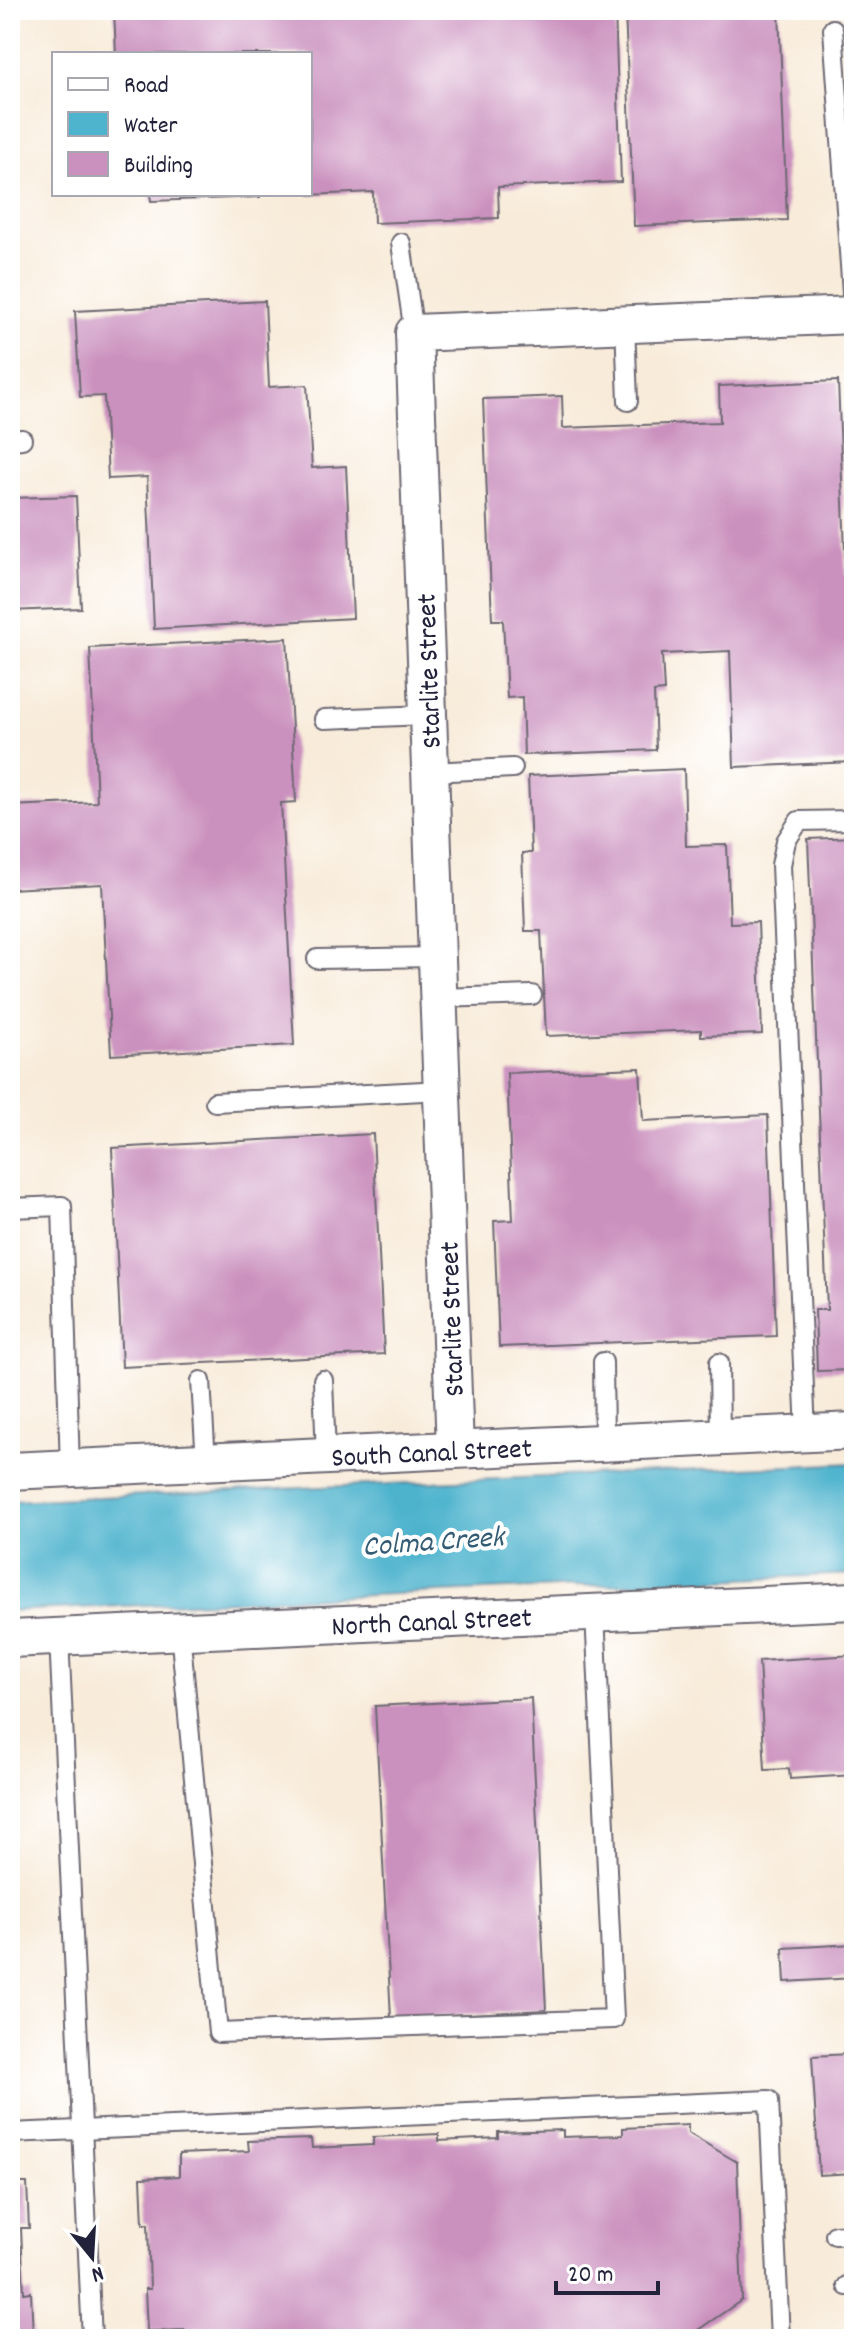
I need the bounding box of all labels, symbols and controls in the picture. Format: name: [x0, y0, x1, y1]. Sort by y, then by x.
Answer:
legend: [52, 52, 312, 196]
text: Road: [124, 70, 169, 104]
text: Water: [124, 110, 177, 144]
text: Building: [124, 150, 193, 184]
street label: Starlite Street: [409, 593, 455, 749]
street label: Starlite Street: [432, 1241, 478, 1397]
street label: South Canal Street: [331, 1431, 533, 1481]
water label: Colma Creek: [361, 1518, 508, 1571]
street label: North Canal Street: [331, 1601, 533, 1650]
north arrow: [52, 2217, 132, 2297]
scale bar: [556, 2245, 658, 2295]
text: N: [87, 2256, 107, 2289]
text: 20 m: [568, 2259, 614, 2293]

